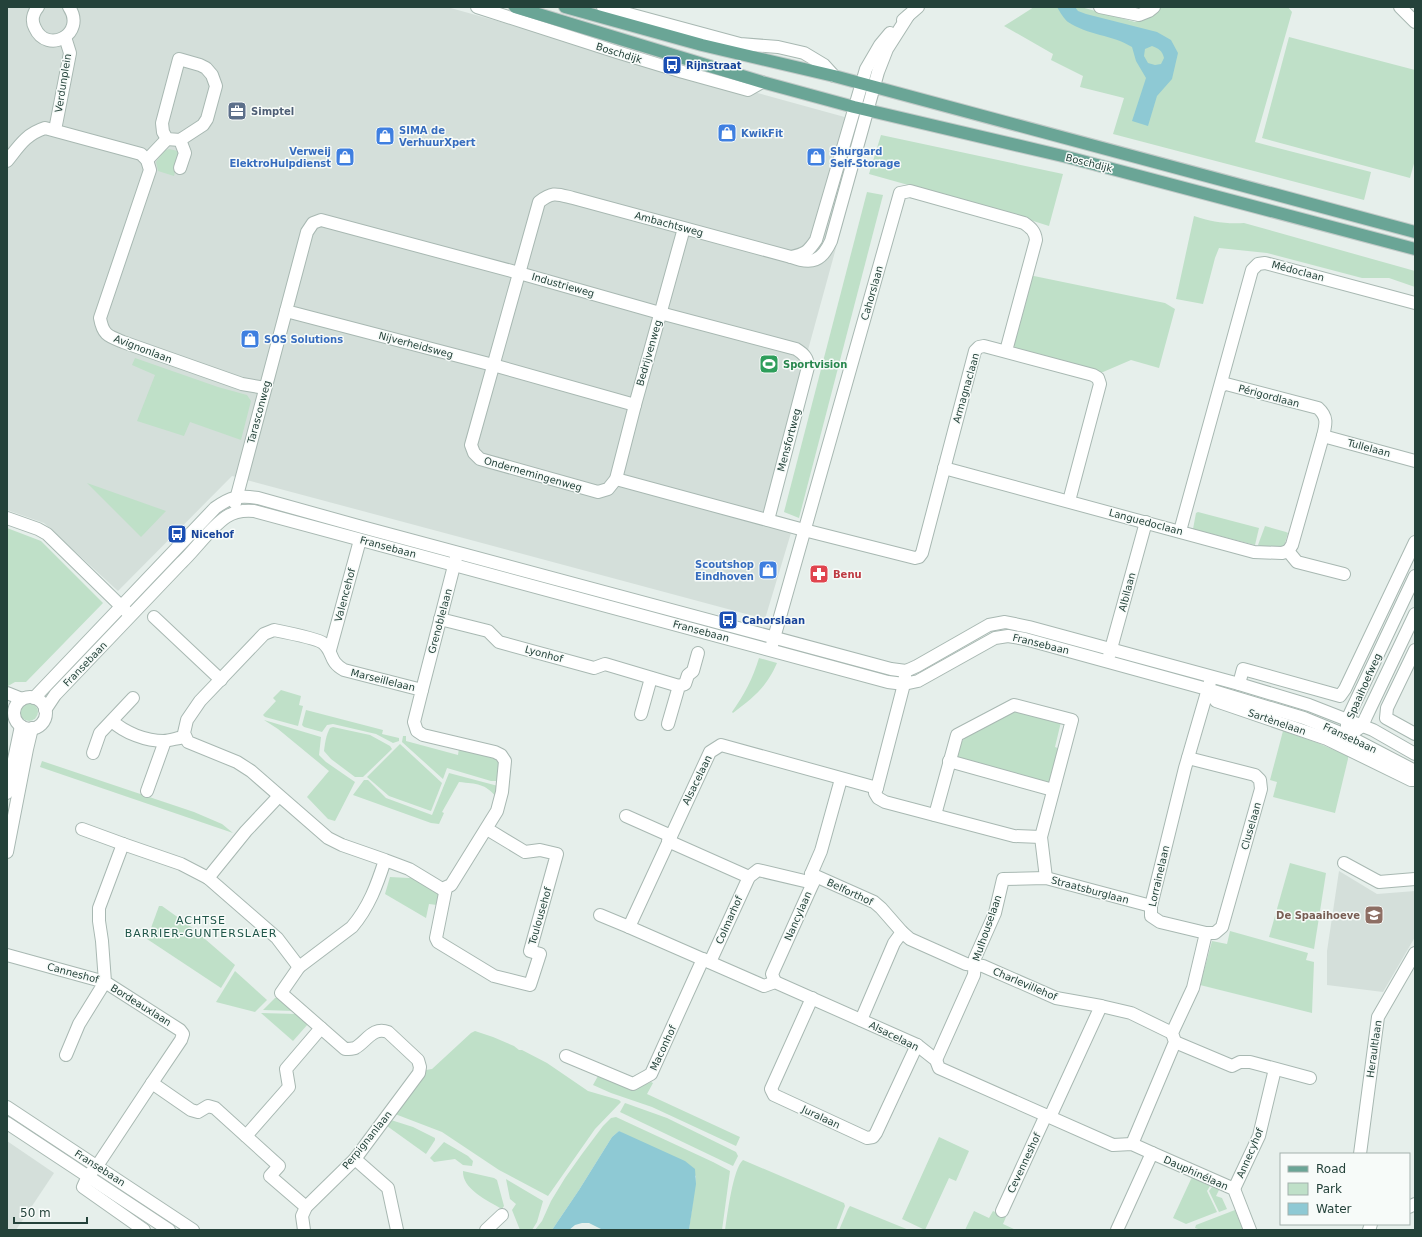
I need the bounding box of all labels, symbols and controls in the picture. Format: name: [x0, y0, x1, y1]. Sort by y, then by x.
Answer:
street label: Boschdijk: [595, 41, 644, 65]
street label: Verdunplein: [53, 53, 73, 113]
bus stop icon: Rijnstraat: [661, 54, 683, 76]
place label: Rijnstraat: [686, 60, 742, 71]
office icon: Simptel: [226, 100, 248, 122]
place label: Simptel: [251, 106, 294, 117]
shop icon: KwikFit: [716, 122, 738, 144]
shop icon: SIMA de VerhuurXpert: [374, 125, 396, 147]
place label: SIMA de VerhuurXpert: [399, 125, 476, 148]
place label: KwikFit: [741, 128, 783, 139]
place label: Verweij ElektroHulpdienst: [229, 146, 331, 169]
shop icon: Verweij ElektroHulpdienst: [334, 146, 356, 168]
shop icon: Shurgard Self-Storage: [805, 146, 827, 168]
place label: Shurgard Self-Storage: [830, 146, 900, 169]
street label: Boschdijk: [1065, 152, 1114, 174]
street label: Ambachtsweg: [633, 210, 705, 238]
street label: Médoclaan: [1270, 259, 1326, 283]
street label: Cahorslaan: [859, 264, 885, 322]
street label: Industrieweg: [530, 271, 596, 299]
street label: Bedrijvenweg: [634, 319, 664, 387]
shop icon: SOS Solutions: [239, 328, 261, 350]
street label: Nijverheidsweg: [378, 330, 454, 360]
street label: Avignonlaan: [112, 333, 174, 365]
place label: SOS Solutions: [264, 334, 343, 345]
street label: Armagnaclaan: [951, 352, 981, 424]
sports icon: Sportvision: [758, 353, 780, 375]
place label: Sportvision: [783, 359, 847, 370]
street label: Tarasconweg: [245, 379, 273, 446]
street label: Périgordlaan: [1237, 383, 1301, 409]
street label: Mensfortweg: [775, 407, 803, 473]
street label: Tullelaan: [1345, 437, 1392, 459]
street label: Ondernemingenweg: [483, 455, 583, 493]
street label: Languedoclaan: [1108, 507, 1184, 537]
bus stop icon: Nicehof: [166, 523, 188, 545]
place label: Nicehof: [191, 529, 234, 540]
street label: Fransebaan: [359, 534, 417, 560]
place label: Scoutshop Eindhoven: [695, 559, 754, 582]
shop icon: Scoutshop Eindhoven: [757, 559, 779, 581]
pharmacy icon: Benu: [808, 563, 830, 585]
street label: Valencehof: [333, 567, 358, 623]
place label: Benu: [833, 569, 862, 580]
street label: Albilaan: [1116, 571, 1138, 613]
street label: Grenoblelaan: [426, 587, 454, 655]
bus stop icon: Cahorslaan: [717, 609, 739, 631]
place label: Cahorslaan: [742, 615, 805, 626]
street label: Fransebaan: [672, 618, 730, 644]
street label: Fransebaan: [1012, 632, 1070, 656]
street label: Fransebaan: [61, 639, 109, 689]
street label: Lyonhof: [524, 644, 565, 664]
street label: Spaaihoefweg: [1345, 652, 1383, 720]
street label: Marseillelaan: [350, 667, 416, 693]
street label: Sartènelaan: [1247, 707, 1307, 737]
street label: Fransebaan: [1321, 721, 1379, 755]
street label: Alsacelaan: [680, 753, 714, 807]
street label: Cluselaan: [1239, 801, 1263, 851]
street label: Lorrainelaan: [1147, 844, 1171, 908]
street label: Straatsburglaan: [1050, 874, 1130, 906]
street label: Belforthof: [825, 877, 875, 908]
street label: Toulousehof: [526, 885, 554, 947]
street label: Nancylaan: [782, 890, 814, 942]
street label: Mulhouselaan: [971, 893, 1003, 963]
street label: Colmarhof: [713, 894, 745, 946]
school or university icon: De Spaaihoeve: [1363, 904, 1385, 926]
place label: De Spaaihoeve: [1276, 910, 1360, 921]
district label: ACHTSE BARRIER-GUNTERSLAER: [125, 914, 277, 940]
street label: Canneshof: [46, 961, 101, 985]
street label: Charlevillehof: [991, 965, 1059, 1003]
street label: Bordeauxlaan: [109, 982, 173, 1028]
street label: Alsacelaan: [867, 1019, 921, 1053]
street label: Heraultlaan: [1364, 1019, 1384, 1079]
street label: Maconhof: [648, 1023, 678, 1072]
street label: Juralaan: [799, 1103, 842, 1131]
street label: Perpignanlaan: [340, 1109, 394, 1171]
street label: Annecyhof: [1235, 1126, 1266, 1180]
street label: Cevenneshof: [1005, 1131, 1043, 1195]
street label: Fransebaan: [73, 1148, 127, 1188]
legend: [1280, 1153, 1410, 1225]
street label: Dauphinélaan: [1162, 1154, 1230, 1192]
text: Road: [1316, 1162, 1346, 1176]
text: Park: [1316, 1182, 1342, 1196]
scale bar: [14, 1199, 87, 1225]
text: Water: [1316, 1202, 1352, 1216]
text: 50 m: [20, 1206, 51, 1220]

